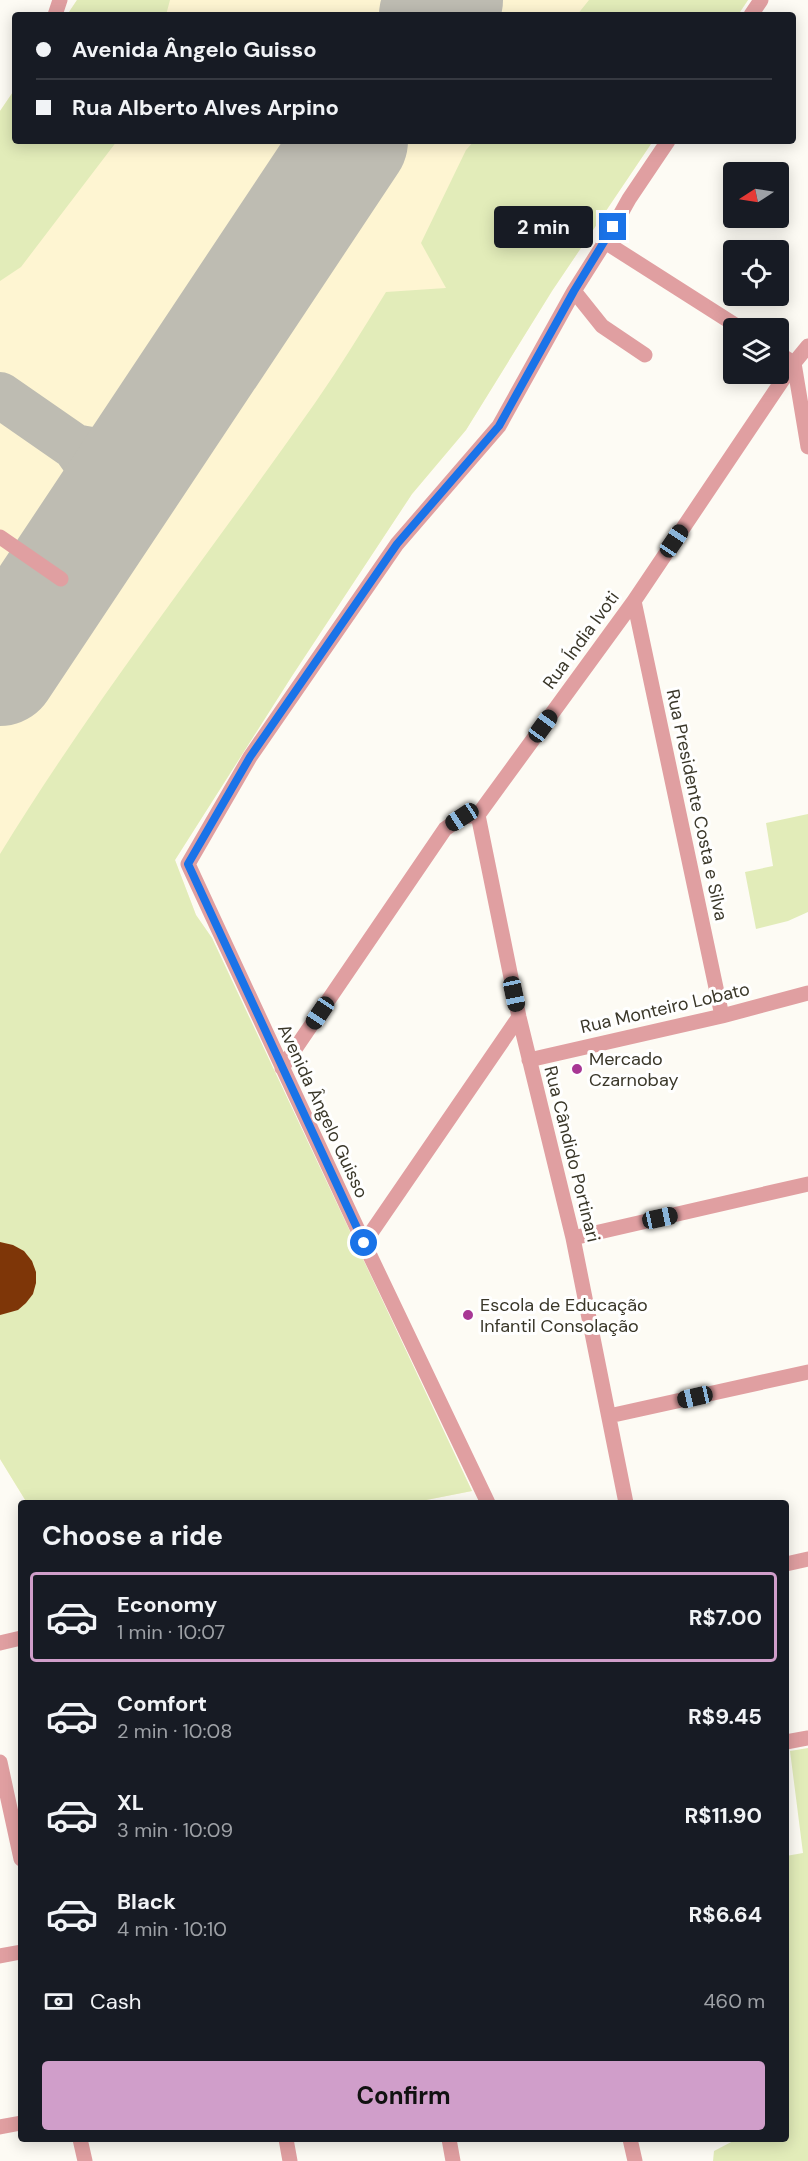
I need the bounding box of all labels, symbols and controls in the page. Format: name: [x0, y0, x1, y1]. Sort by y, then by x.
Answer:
text: Avenida Ângelo Guisso: [72, 35, 317, 64]
text: Rua Alberto Alves Arpino: [72, 93, 339, 122]
north arrow: [723, 162, 789, 228]
map controls: [723, 162, 789, 384]
callout: 2 min: [493, 206, 592, 248]
route end: [599, 213, 626, 240]
text: 2 min: [517, 214, 570, 240]
button: locate: [723, 240, 789, 306]
button: layers: [723, 318, 789, 384]
car: [656, 521, 692, 561]
street label: Rua Índia Ivoti: [537, 586, 625, 694]
street label: Rua Presidente Costa e Silva: [661, 687, 733, 923]
car: [525, 706, 561, 746]
car: [442, 800, 482, 834]
car: [501, 975, 527, 1013]
street label: Rua Monteiro Lobato: [578, 977, 752, 1039]
car: [302, 993, 338, 1033]
street label: Avenida Ângelo Guisso: [272, 1020, 374, 1202]
place label: Mercado Czarnobay: [589, 1047, 678, 1092]
marker: Mercado Czarnobay: [570, 1062, 584, 1076]
street label: Rua Cândido Portinari: [538, 1063, 606, 1245]
car: [641, 1205, 679, 1231]
route start: [350, 1229, 377, 1256]
place label: Escola de Educação Infantil Consolação: [480, 1293, 648, 1338]
marker: Escola de Educação Infantil Consolação: [461, 1308, 475, 1322]
car: [675, 1384, 715, 1410]
text: Choose a ride: [42, 1518, 223, 1553]
icon: car: [45, 1590, 99, 1644]
text: Economy: [117, 1590, 217, 1619]
text: R$7.00: [689, 1603, 762, 1632]
text: 1 min · 10:07: [117, 1619, 225, 1645]
icon: car: [45, 1689, 99, 1743]
text: Comfort: [117, 1689, 207, 1718]
text: R$9.45: [688, 1702, 762, 1731]
text: 2 min · 10:08: [117, 1718, 232, 1744]
icon: car: [45, 1788, 99, 1842]
text: XL: [117, 1788, 144, 1817]
text: R$11.90: [684, 1801, 762, 1830]
text: 3 min · 10:09: [117, 1817, 233, 1843]
icon: car: [45, 1887, 99, 1941]
text: Black: [117, 1887, 176, 1916]
text: R$6.64: [688, 1900, 762, 1929]
text: 4 min · 10:10: [117, 1916, 227, 1942]
icon: cash: [42, 1985, 75, 2018]
text: Cash: [90, 1987, 141, 2016]
text: 460 m: [703, 1988, 765, 2014]
button: Confirm: [42, 2061, 765, 2130]

